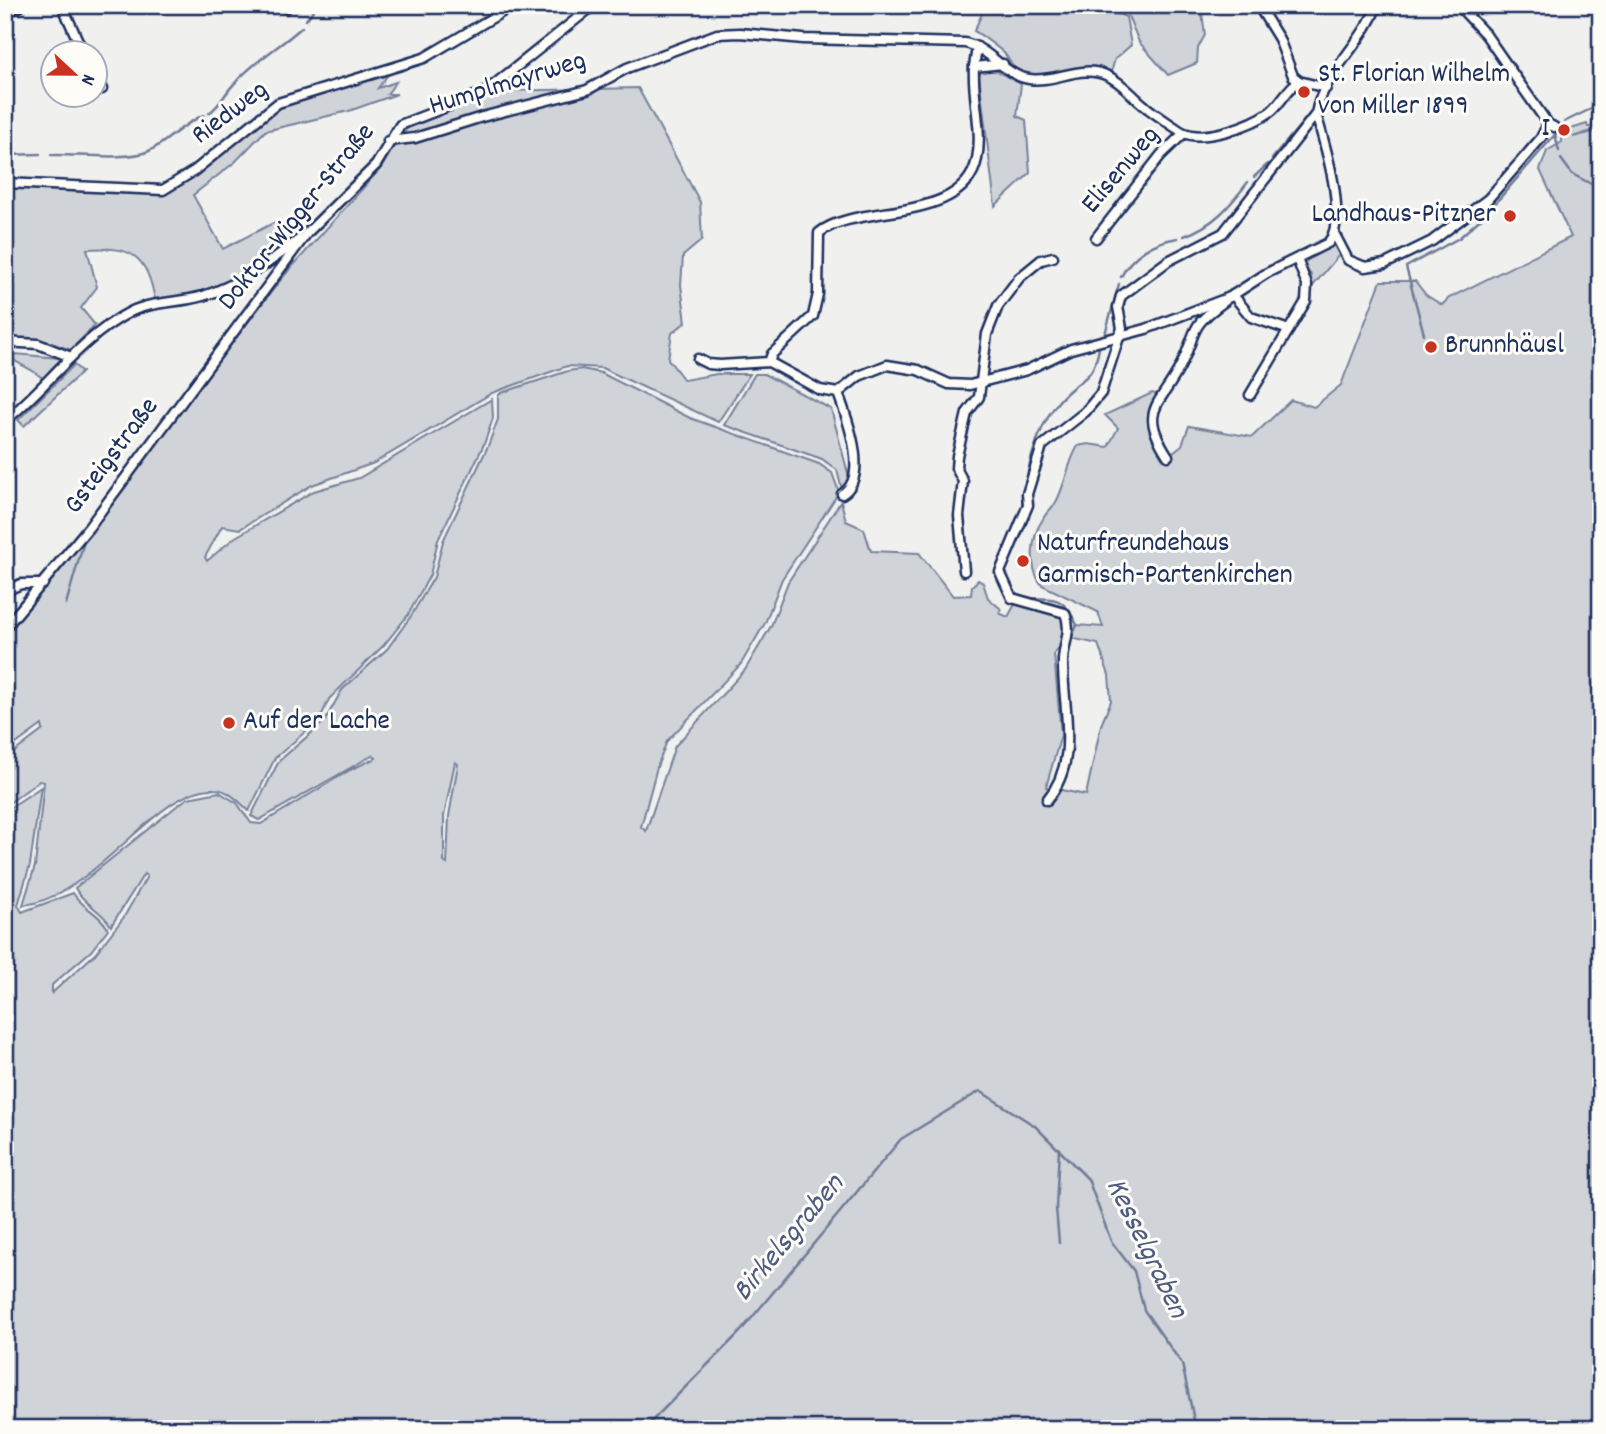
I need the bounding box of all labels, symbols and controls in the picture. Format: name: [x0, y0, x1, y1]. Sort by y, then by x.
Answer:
north arrow: [38, 38, 108, 108]
street label: Humplmayrweg: [425, 42, 591, 128]
place label: St. Florian Wilhelm von Miller 1899: [1318, 56, 1510, 128]
text: N: [72, 70, 101, 88]
street label: Riedweg: [184, 72, 278, 156]
marker: St. Florian Wilhelm von Miller 1899: [1296, 84, 1312, 100]
place label: I: [1541, 110, 1550, 150]
street label: Doktor-Wigger-Straße: [210, 116, 386, 320]
street label: Elisenweg: [1073, 118, 1171, 224]
marker: I: [1556, 122, 1572, 138]
place label: Landhaus-Pitzner: [1312, 196, 1497, 236]
marker: Landhaus-Pitzner: [1502, 208, 1518, 224]
place label: Brunnhäusl: [1445, 327, 1564, 367]
marker: Brunnhäusl: [1423, 339, 1439, 355]
street label: Gsteigstraße: [56, 390, 170, 524]
place label: Naturfreundehaus Garmisch-Partenkirchen: [1037, 525, 1293, 597]
marker: Naturfreundehaus Garmisch-Partenkirchen: [1015, 553, 1031, 569]
place label: Auf der Lache: [243, 703, 390, 743]
marker: Auf der Lache: [221, 715, 237, 731]
water label: Birkelsgraben: [724, 1165, 857, 1312]
water label: Kesselgraben: [1093, 1172, 1198, 1327]

